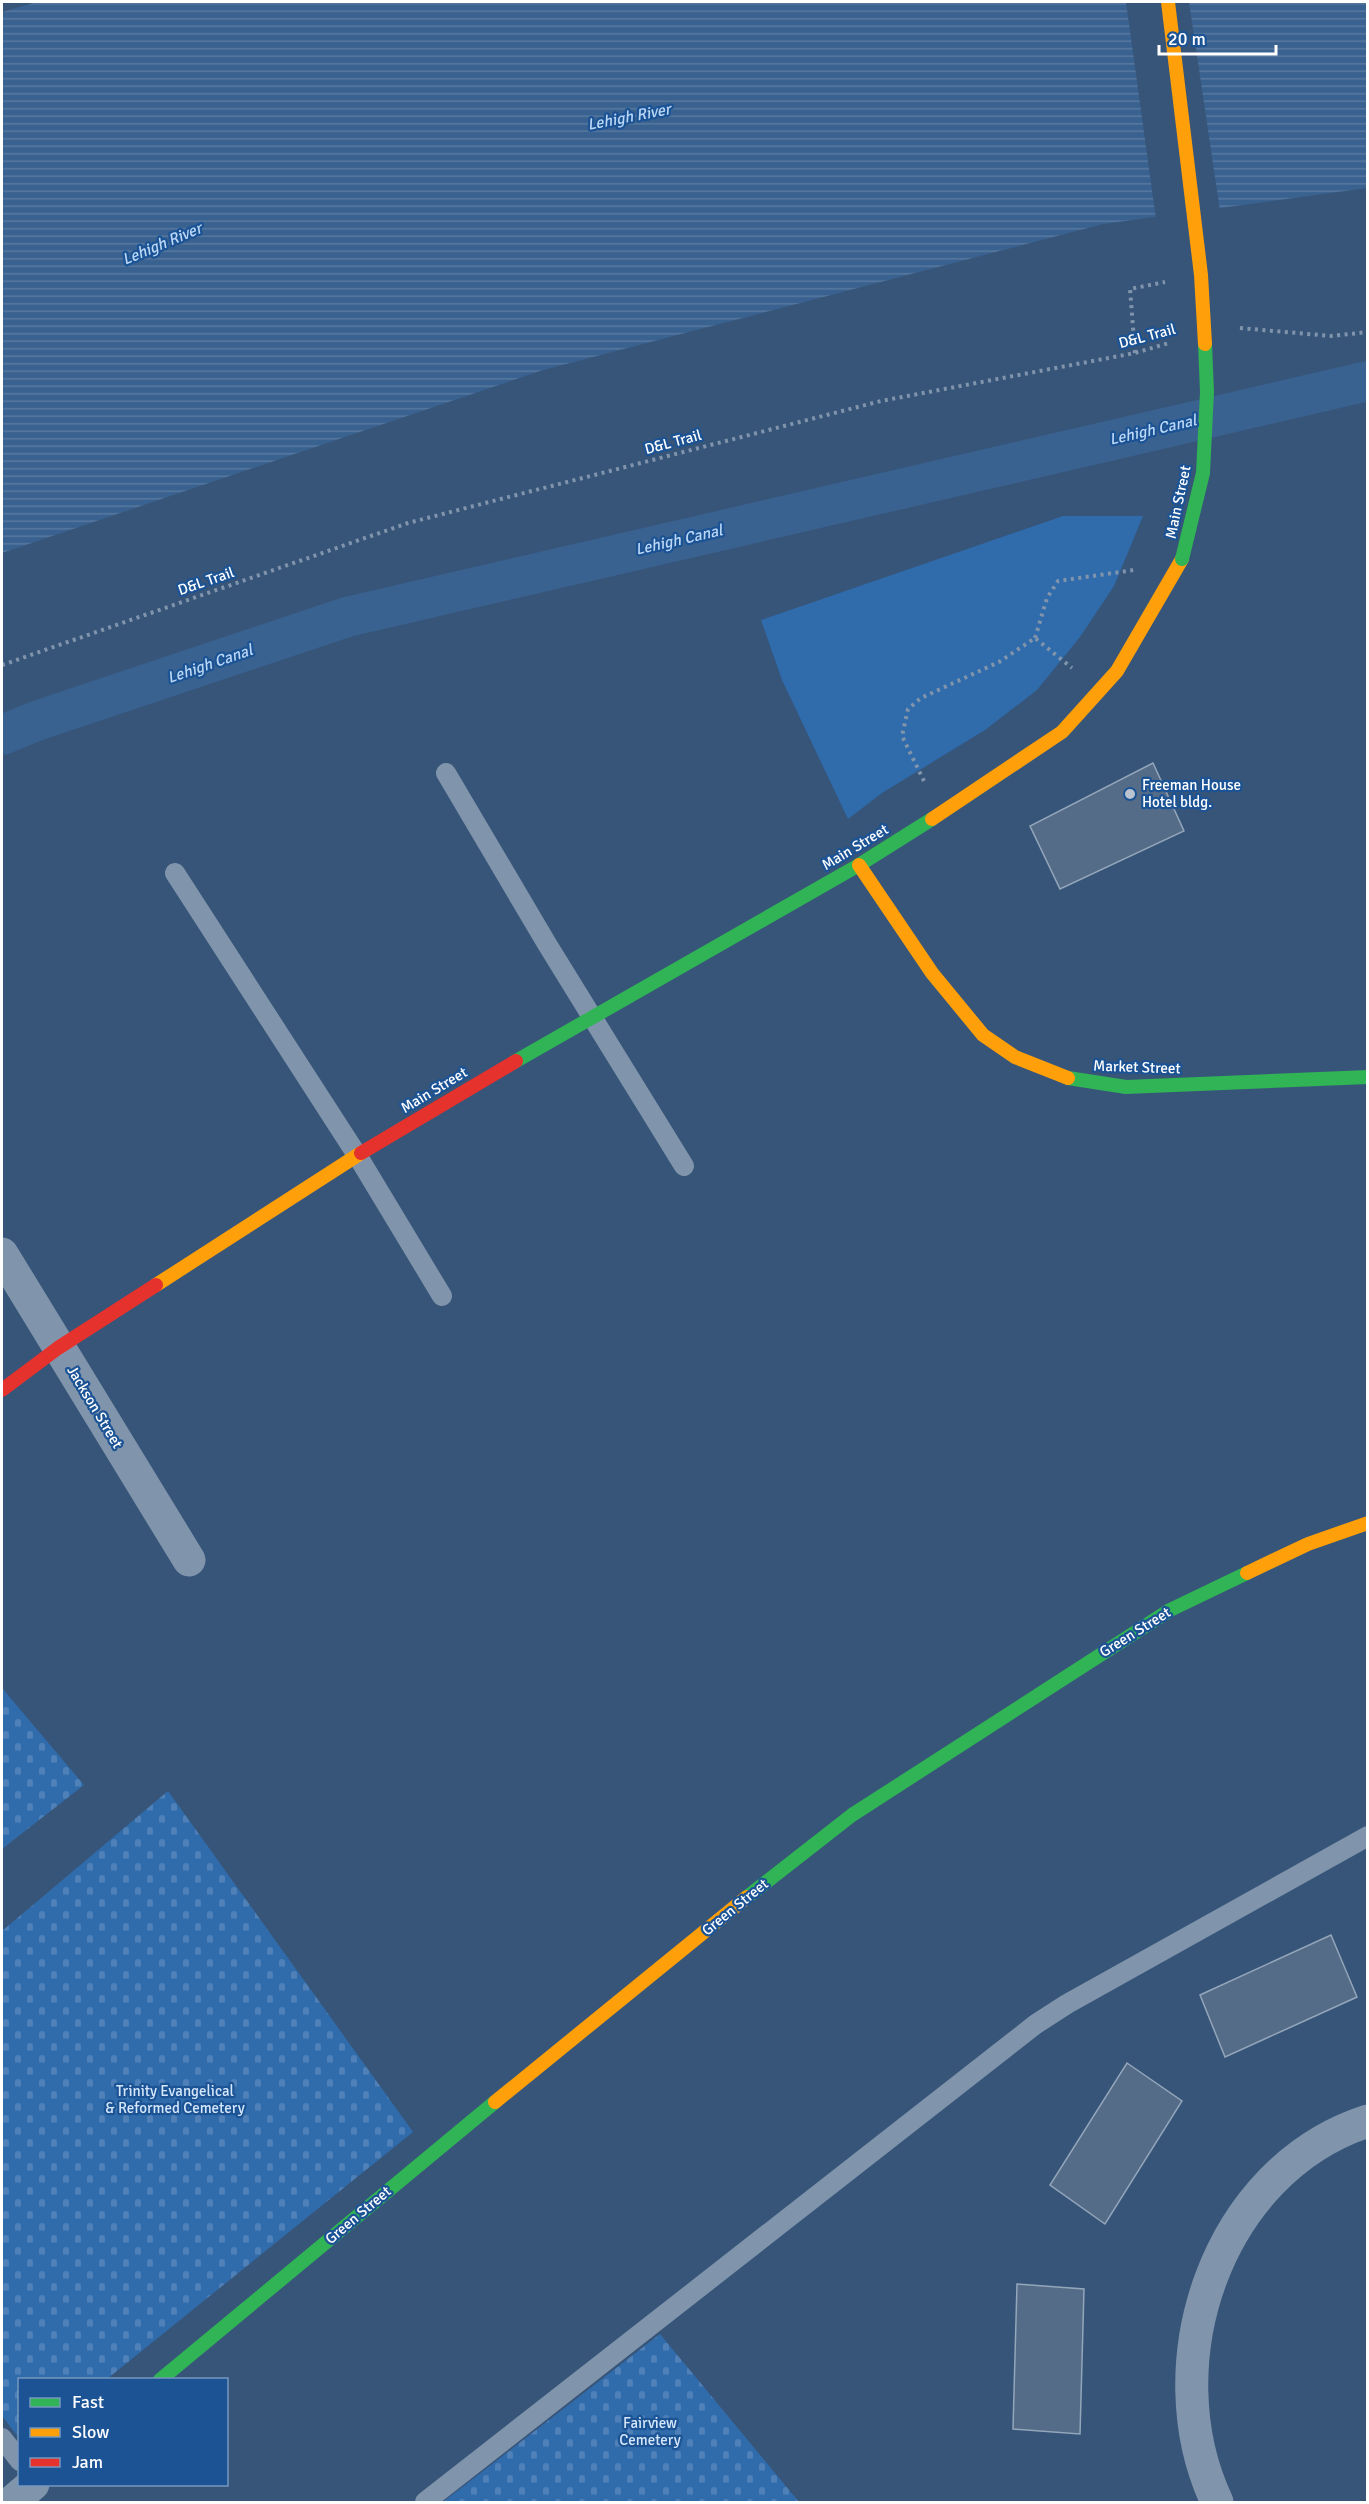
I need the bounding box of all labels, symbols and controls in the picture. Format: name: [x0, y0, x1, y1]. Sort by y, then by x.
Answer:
scale bar: [1159, 18, 1276, 56]
text: 20 m: [1168, 28, 1206, 50]
water label: Lehigh River: [586, 99, 674, 135]
water label: Lehigh River: [119, 217, 207, 270]
street label: D&L Trail: [1117, 320, 1177, 352]
water label: Lehigh Canal: [1107, 410, 1200, 450]
street label: D&L Trail: [643, 426, 703, 458]
street label: Main Street: [1161, 464, 1195, 540]
water label: Lehigh Canal: [633, 520, 726, 560]
street label: D&L Trail: [176, 563, 236, 599]
water label: Lehigh Canal: [165, 640, 257, 688]
place label: Freeman House Hotel bldg.: [1142, 776, 1241, 811]
marker: Freeman House Hotel bldg.: [1123, 787, 1137, 801]
street label: Main Street: [818, 820, 892, 874]
street label: Market Street: [1093, 1056, 1181, 1078]
street label: Main Street: [397, 1063, 471, 1117]
street label: Jackson Street: [63, 1362, 127, 1452]
street label: Green Street: [1096, 1603, 1174, 1661]
street label: Green Street: [698, 1875, 772, 1939]
park label: Trinity Evangelical & Reformed Cemetery: [105, 2082, 245, 2117]
street label: Green Street: [321, 2182, 395, 2248]
legend: [18, 2378, 228, 2486]
text: Fast: [72, 2391, 104, 2413]
park label: Fairview Cemetery: [619, 2414, 681, 2449]
text: Slow: [72, 2421, 109, 2443]
text: Jam: [72, 2451, 103, 2473]

